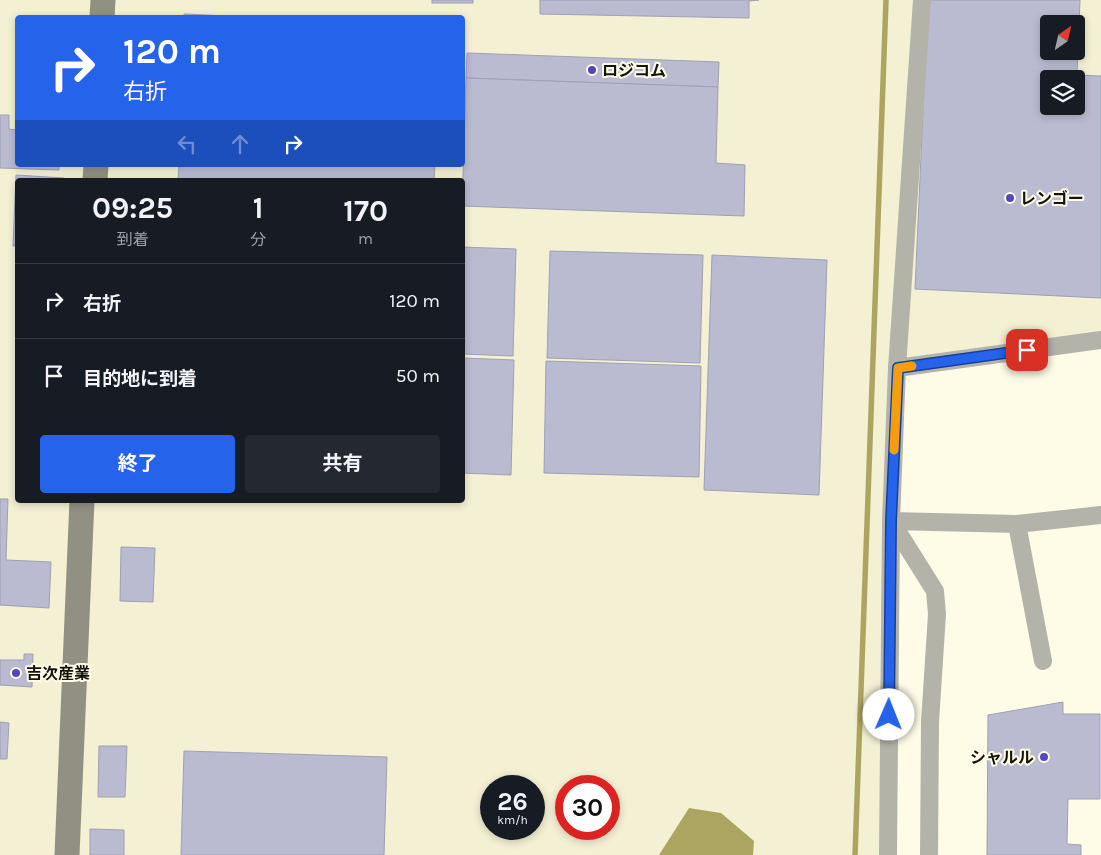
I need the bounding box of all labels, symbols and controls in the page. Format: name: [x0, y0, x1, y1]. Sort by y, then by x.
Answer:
north arrow: [1040, 15, 1085, 60]
map controls: [1040, 15, 1085, 115]
text: 120 m: [123, 31, 221, 72]
icon: right: [40, 35, 105, 100]
place label: ロジコム: [602, 61, 666, 80]
marker: ロジコム: [586, 64, 598, 76]
button: layers: [1040, 70, 1085, 115]
text: 右折: [123, 79, 167, 105]
icon: left: [173, 130, 201, 158]
icon: ahead: [226, 130, 254, 158]
icon: right: [279, 130, 307, 158]
place label: レンゴー: [1020, 189, 1084, 208]
text: 09:25: [92, 190, 173, 226]
text: 1: [253, 190, 264, 226]
marker: レンゴー: [1004, 192, 1016, 204]
text: 170: [343, 193, 388, 229]
text: m: [358, 229, 373, 248]
text: 到着: [117, 230, 149, 249]
text: 分: [250, 230, 266, 249]
icon: right: [40, 287, 68, 315]
text: 120 m: [389, 290, 440, 312]
text: 右折: [83, 293, 121, 315]
pin: [1006, 329, 1048, 371]
icon: arrive: [1013, 336, 1041, 364]
icon: arrive: [40, 362, 68, 390]
text: 50 m: [396, 365, 440, 387]
text: 目的地に到着: [83, 368, 197, 390]
button: 終了: [40, 435, 235, 493]
button: 共有: [245, 435, 440, 493]
place label: 吉次産業: [26, 664, 90, 683]
marker: 吉次産業: [10, 667, 22, 679]
position arrow: [862, 688, 914, 740]
place label: シャルル: [970, 748, 1034, 767]
marker: シャルル: [1038, 751, 1050, 763]
speed limit sign: 30: [555, 775, 620, 840]
text: 26: [497, 787, 528, 816]
text: km/h: [497, 813, 528, 827]

